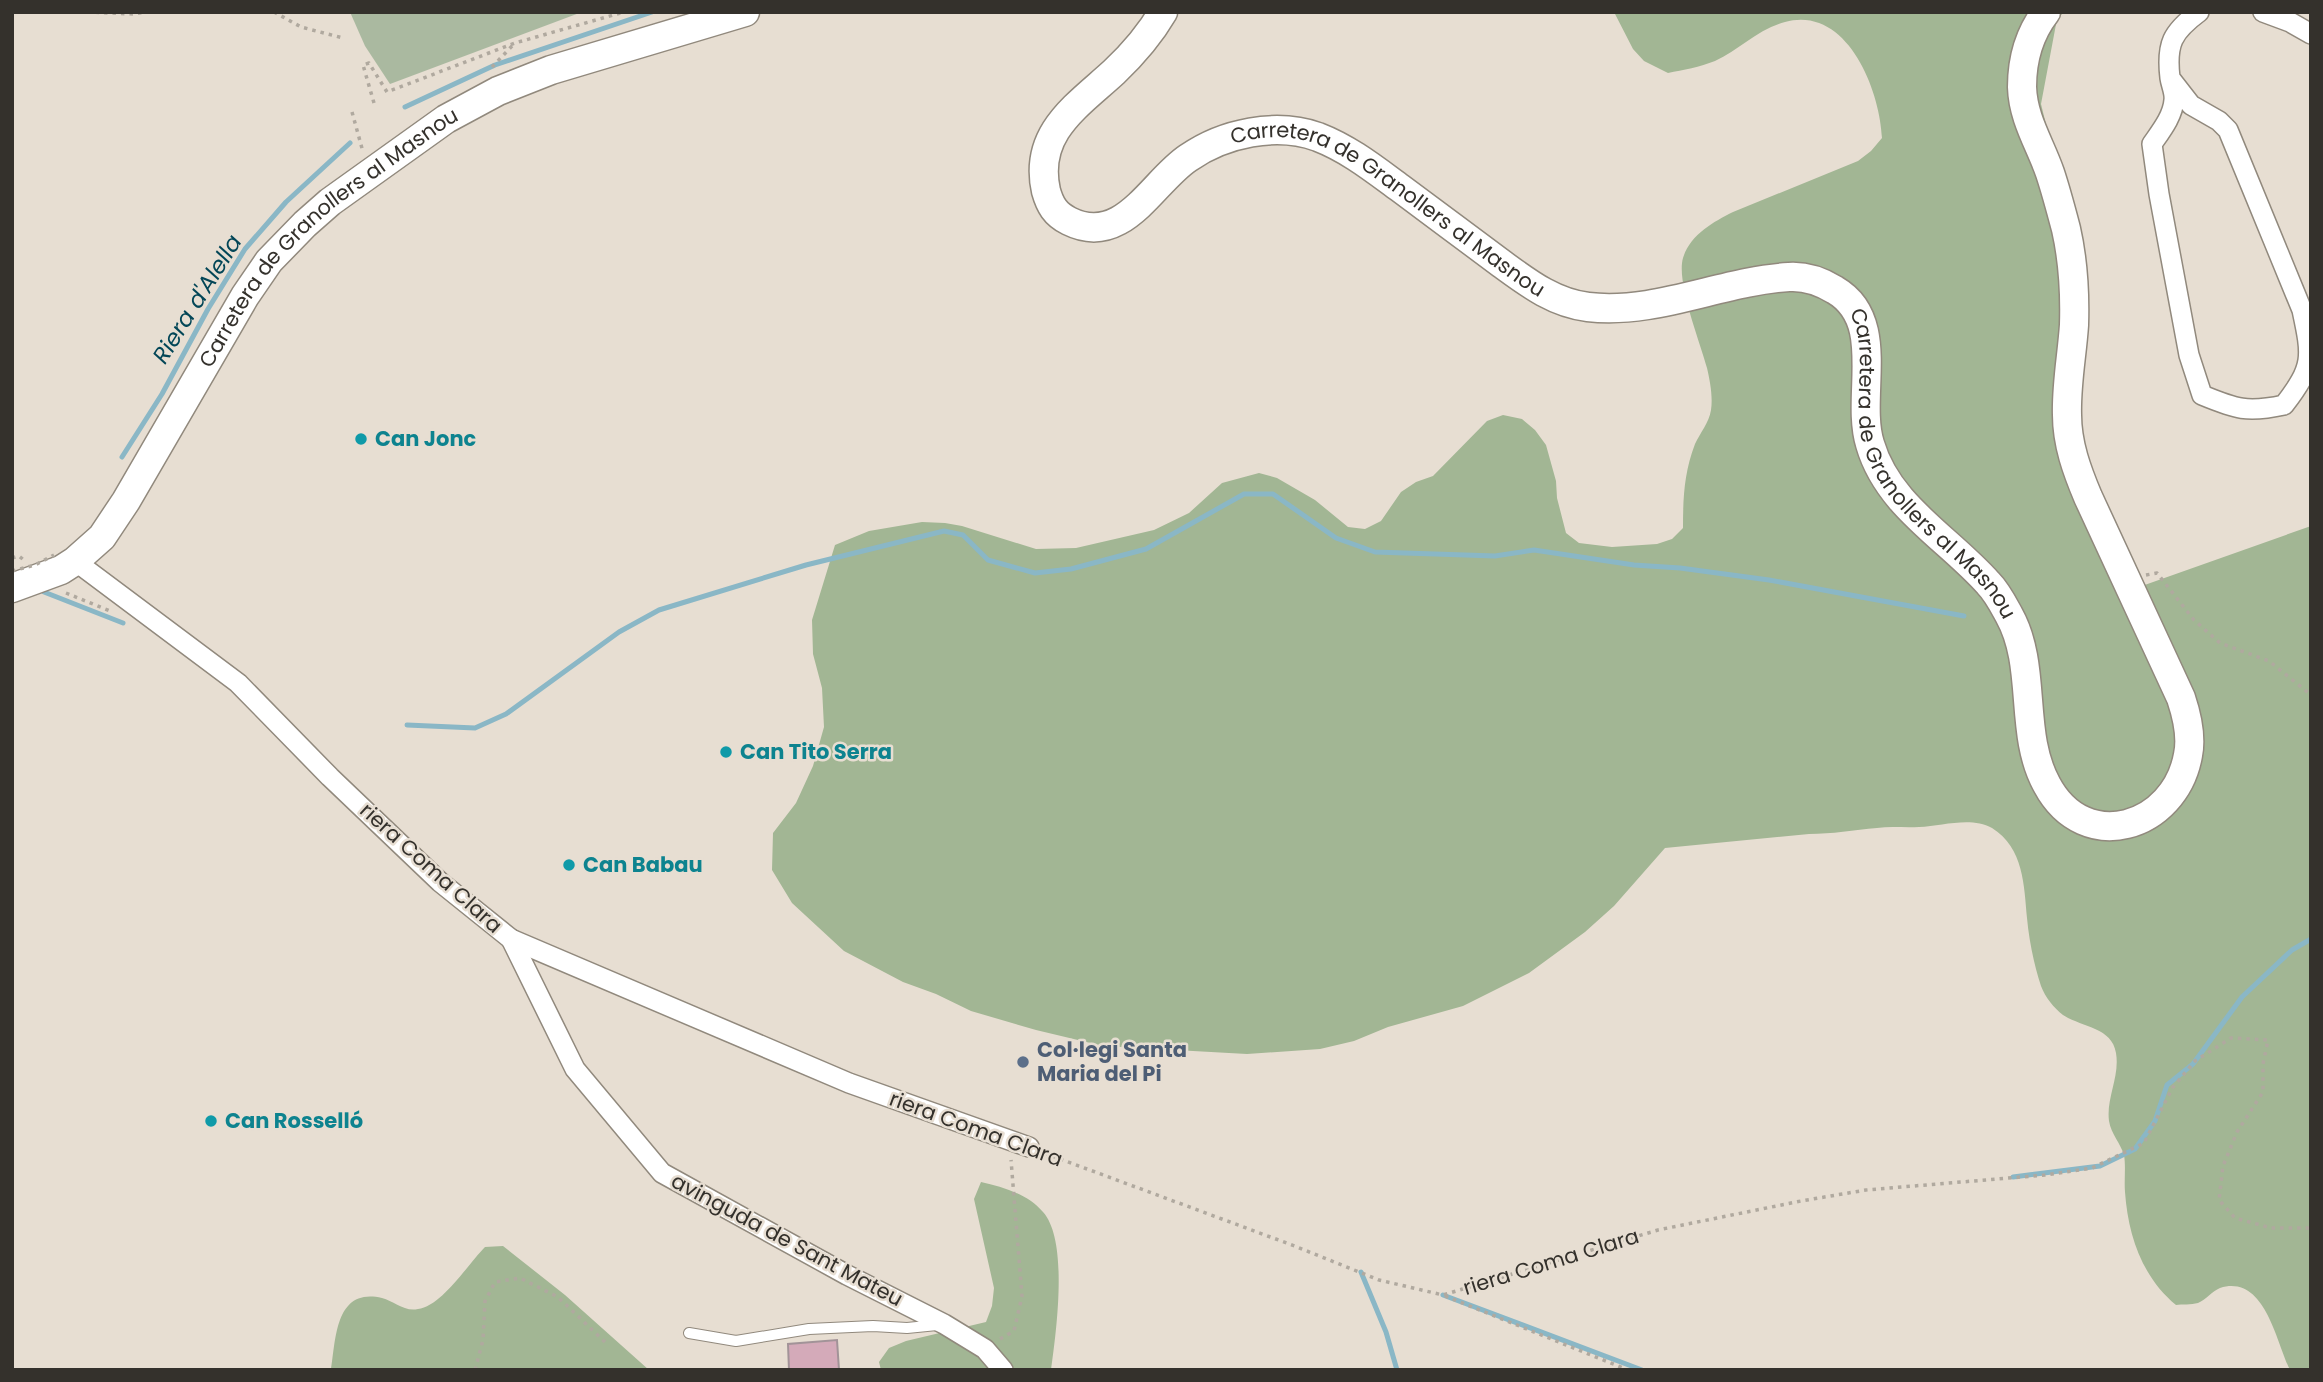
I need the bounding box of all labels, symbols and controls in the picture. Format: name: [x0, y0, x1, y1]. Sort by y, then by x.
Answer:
street label: Carretera de Granollers al Masnou: [192, 100, 463, 372]
street label: Carretera de Granollers al Masnou: [1227, 115, 1551, 304]
water label: Riera d'Alella: [145, 228, 249, 370]
street label: Carretera de Granollers al Masnou: [1843, 303, 2023, 624]
place label: Can Jonc: [375, 424, 477, 453]
marker: Can Jonc: [353, 431, 369, 447]
place label: Can Tito Serra: [740, 737, 892, 766]
marker: Can Tito Serra: [718, 744, 734, 760]
street label: riera Coma Clara: [354, 796, 509, 939]
place label: Can Babau: [583, 850, 703, 879]
marker: Can Babau: [561, 857, 577, 873]
place label: Col·legi Santa Maria del Pi: [1037, 1035, 1187, 1088]
marker: Col·legi Santa Maria del Pi: [1015, 1054, 1031, 1070]
street label: riera Coma Clara: [886, 1084, 1067, 1173]
place label: Can Rosselló: [225, 1106, 363, 1135]
marker: Can Rosselló: [203, 1113, 219, 1129]
street label: avinguda de Sant Mateu: [666, 1166, 908, 1313]
street label: riera Coma Clara: [1459, 1221, 1642, 1302]

